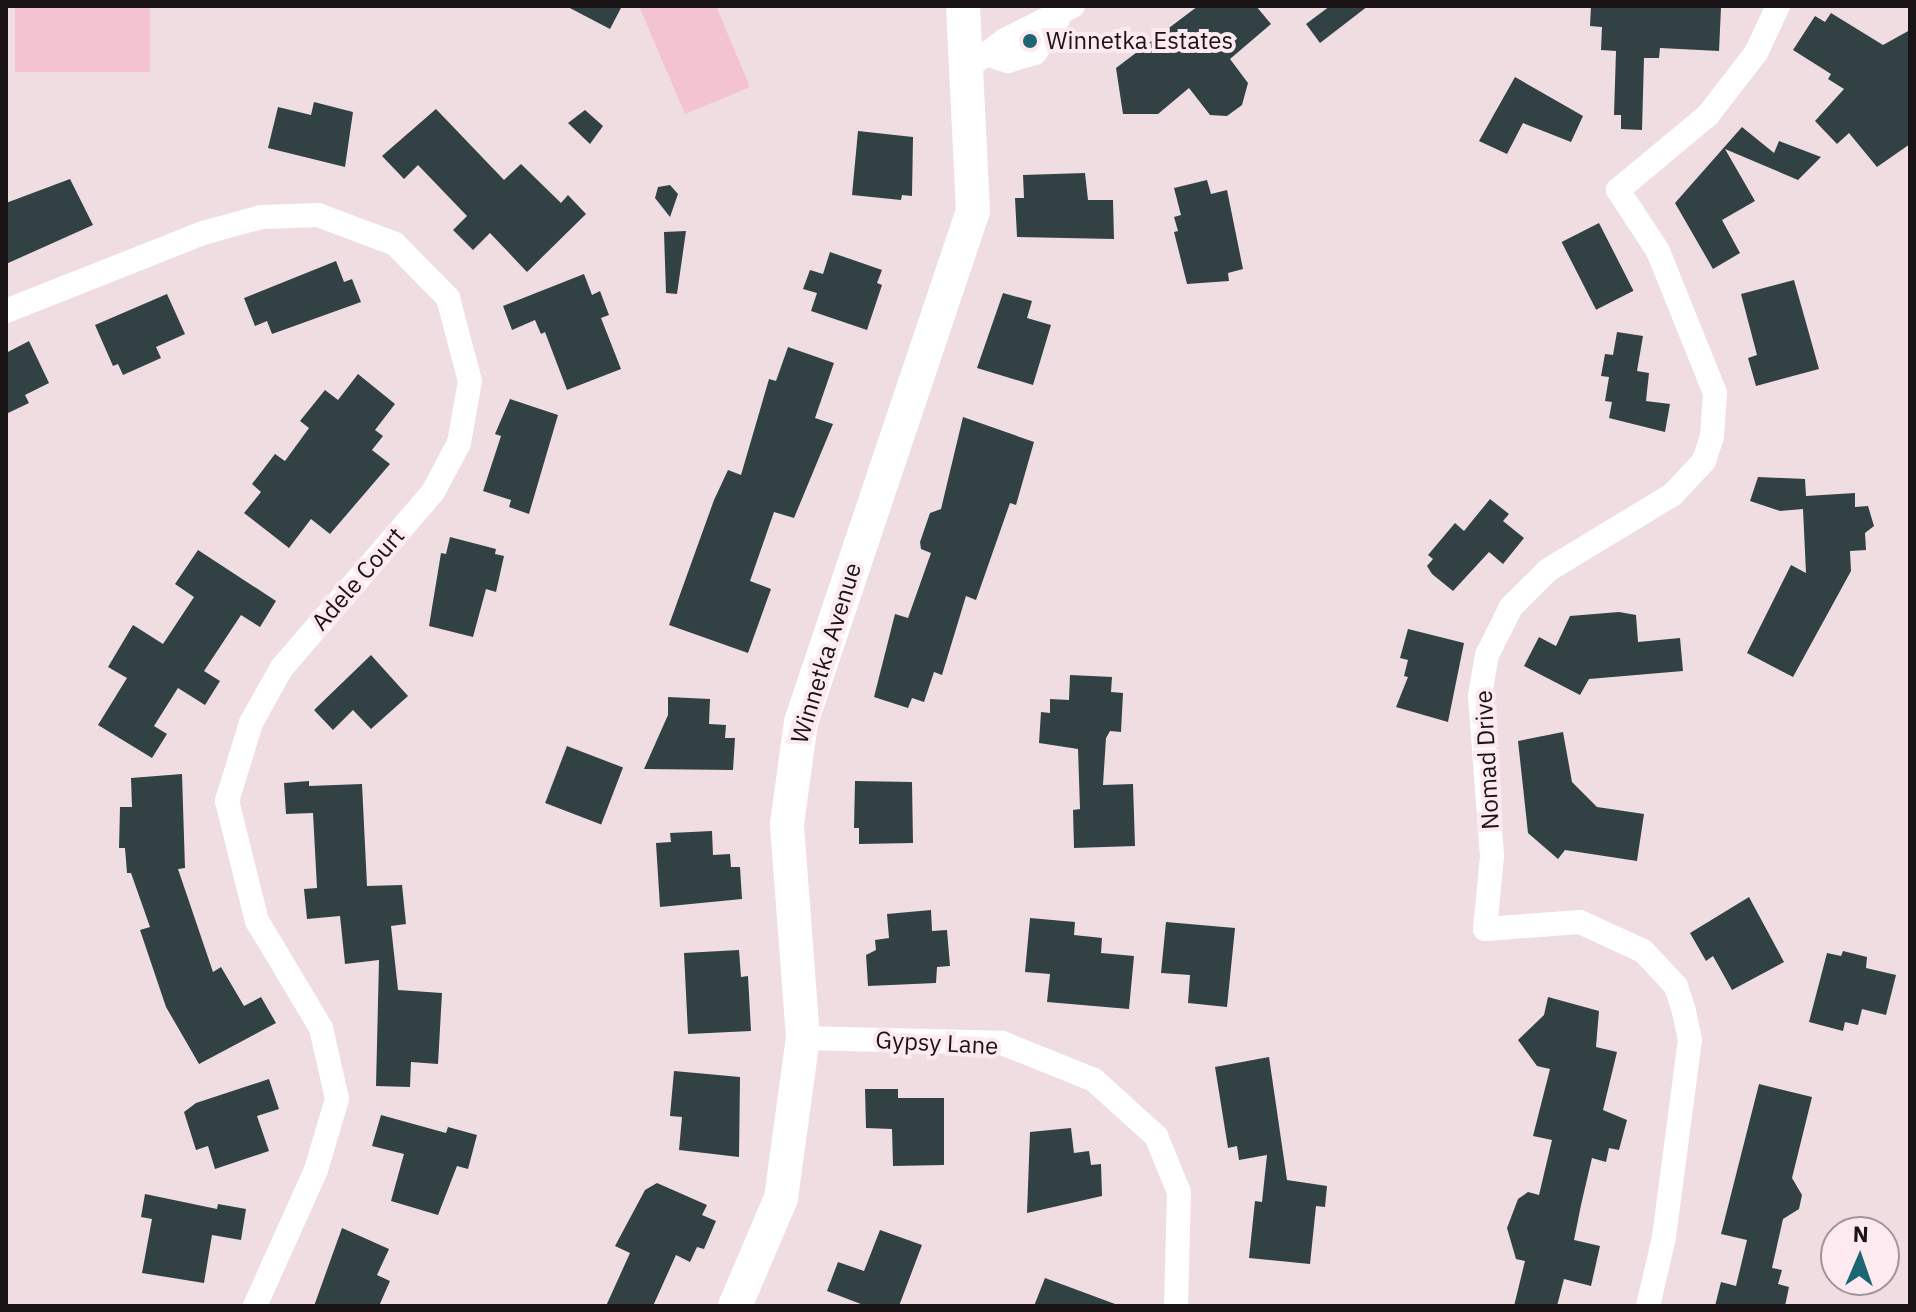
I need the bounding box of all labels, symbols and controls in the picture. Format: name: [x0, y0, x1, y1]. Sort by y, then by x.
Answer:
place label: Winnetka Estates: [1046, 27, 1233, 55]
marker: Winnetka Estates: [1021, 32, 1039, 50]
street label: Adele Court: [305, 522, 411, 636]
street label: Winnetka Avenue: [785, 559, 867, 747]
street label: Nomad Drive: [1469, 690, 1505, 830]
street label: Gypsy Lane: [875, 1025, 999, 1061]
north arrow: [1820, 1216, 1900, 1296]
text: N: [1852, 1219, 1869, 1248]

